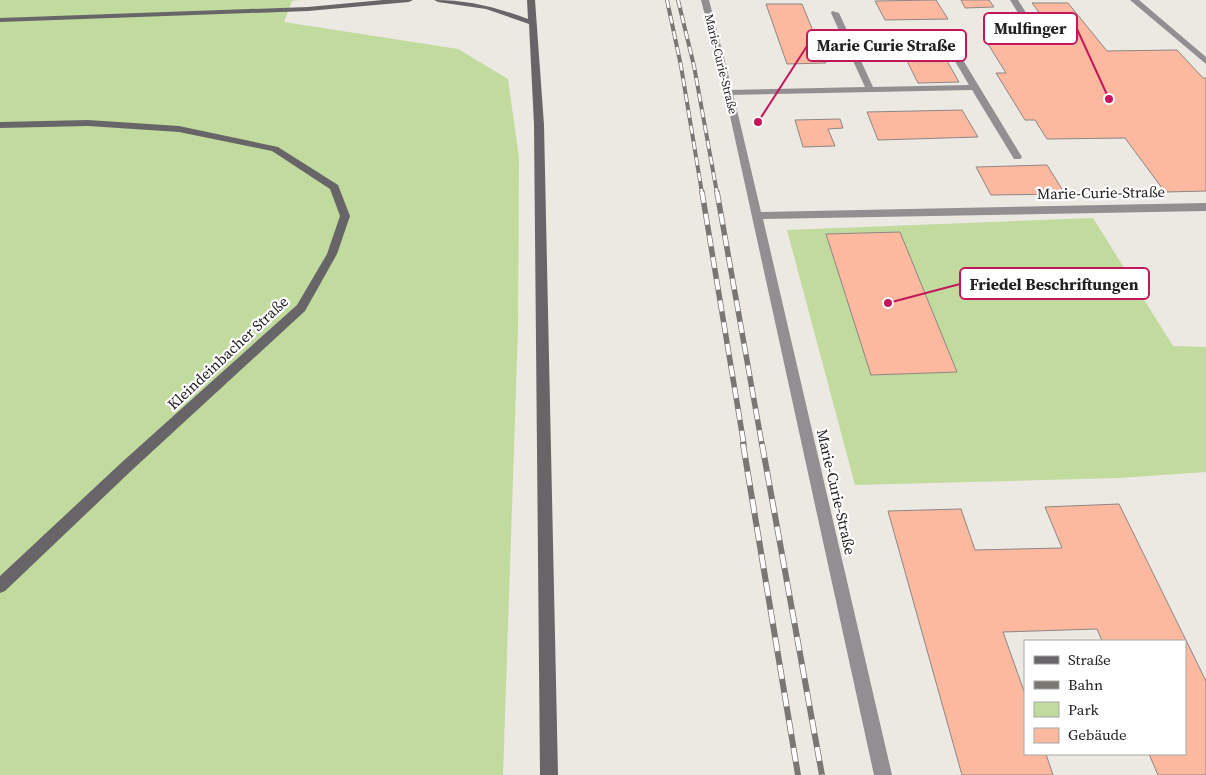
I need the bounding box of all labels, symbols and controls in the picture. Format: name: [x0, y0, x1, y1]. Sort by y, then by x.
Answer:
street label: Marie-Curie-Straße: [701, 12, 741, 116]
callout: Mulfinger: [984, 13, 1077, 44]
text: Mulfinger: [994, 17, 1067, 39]
callout: Marie Curie Straße: [807, 30, 966, 61]
text: Marie Curie Straße: [816, 34, 956, 56]
street label: Marie-Curie-Straße: [1037, 181, 1166, 204]
callout: Friedel Beschriftungen: [960, 268, 1149, 299]
text: Friedel Beschriftungen: [969, 273, 1139, 295]
street label: Kleindeinbacher Straße: [163, 291, 293, 414]
street label: Marie-Curie-Straße: [812, 427, 861, 557]
legend: [1024, 640, 1186, 755]
text: Straße: [1068, 649, 1111, 670]
text: Bahn: [1068, 674, 1103, 695]
text: Park: [1068, 699, 1100, 720]
text: Gebäude: [1068, 724, 1127, 745]

